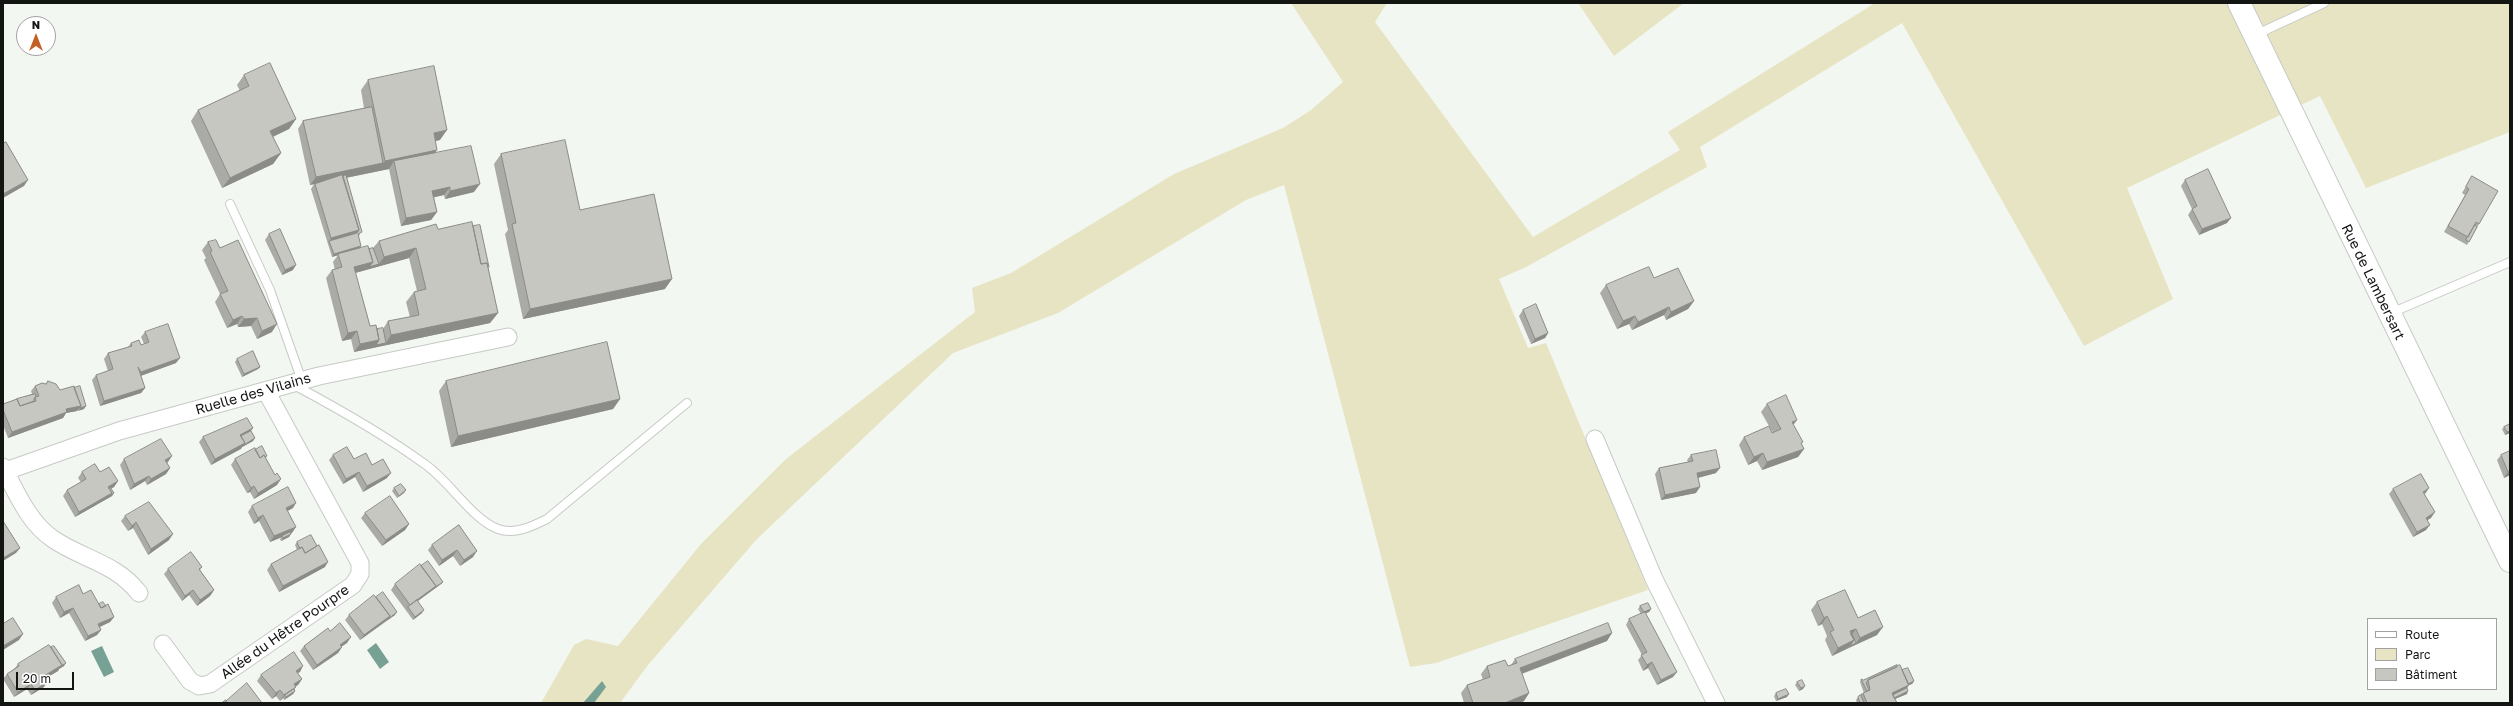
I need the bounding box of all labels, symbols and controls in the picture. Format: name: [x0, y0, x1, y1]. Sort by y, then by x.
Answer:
north arrow: [16, 16, 56, 56]
text: N: [32, 18, 40, 31]
street label: Rue de Lambersart: [2338, 221, 2408, 343]
street label: Ruelle des Vilains: [193, 369, 313, 419]
street label: Allée du Hêtre Pourpre: [218, 581, 352, 683]
legend: [2367, 618, 2497, 690]
text: Route: [2405, 627, 2439, 642]
text: Parc: [2405, 647, 2431, 662]
scale bar: [18, 664, 76, 690]
text: Bâtiment: [2405, 667, 2457, 682]
text: 20 m: [23, 671, 51, 686]

